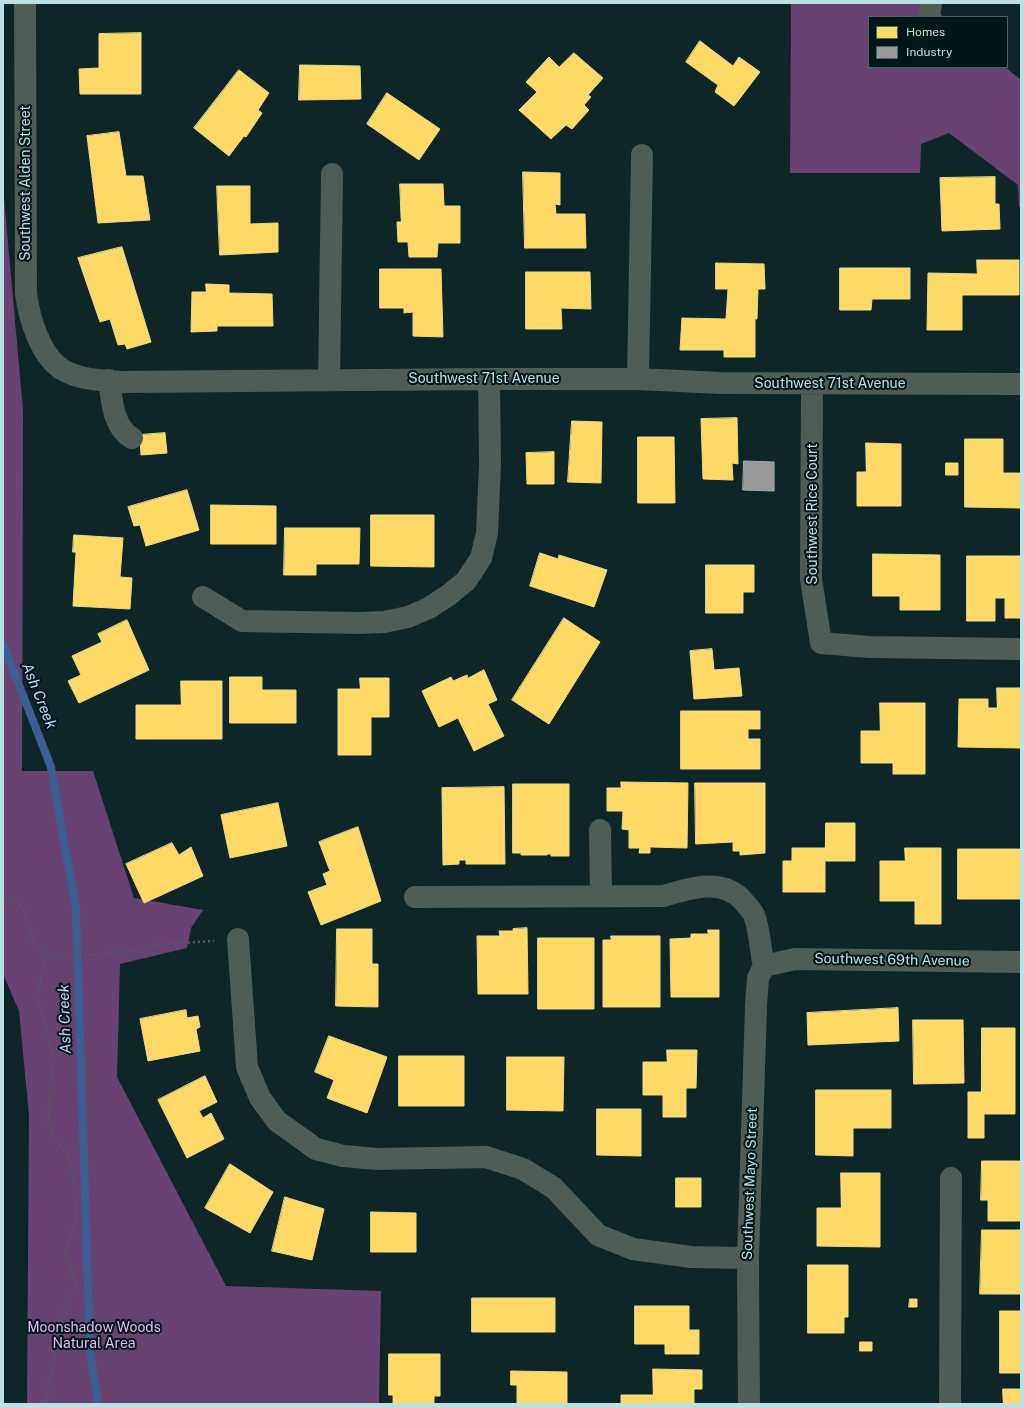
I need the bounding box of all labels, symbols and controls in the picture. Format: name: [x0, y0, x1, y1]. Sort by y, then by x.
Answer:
legend: [868, 16, 1008, 68]
text: Homes: [906, 25, 945, 39]
text: Industry: [906, 45, 952, 59]
street label: Southwest Alden Street: [18, 105, 34, 261]
street label: Southwest 71st Avenue: [408, 371, 560, 387]
street label: Southwest 71st Avenue: [754, 376, 906, 392]
street label: Southwest Rice Court: [805, 443, 821, 585]
water label: Ash Creek: [18, 660, 60, 732]
street label: Southwest 69th Avenue: [814, 950, 970, 970]
water label: Ash Creek: [55, 984, 75, 1054]
street label: Southwest Mayo Street: [739, 1107, 761, 1261]
park label: Moonshadow Woods Natural Area: [27, 1320, 161, 1352]

